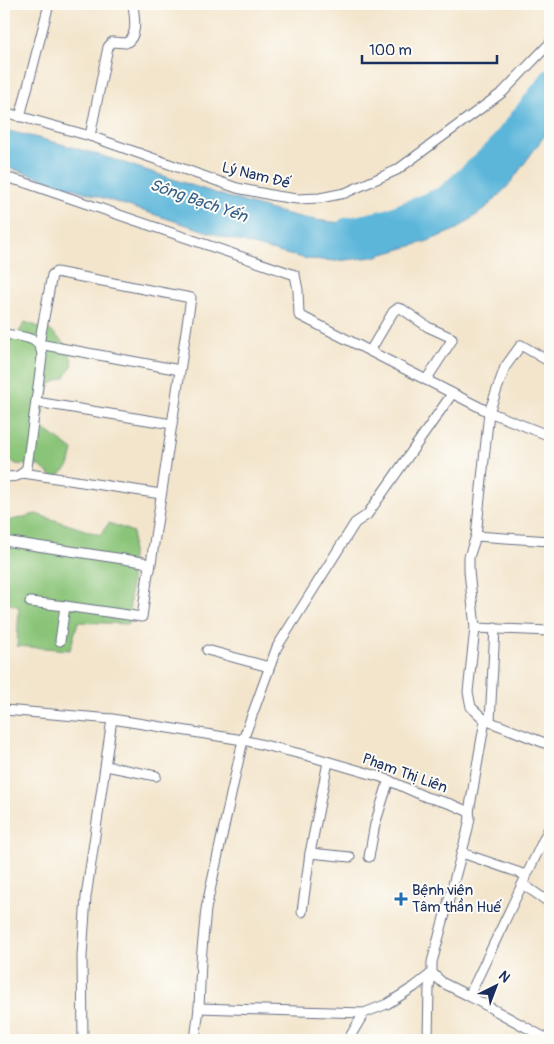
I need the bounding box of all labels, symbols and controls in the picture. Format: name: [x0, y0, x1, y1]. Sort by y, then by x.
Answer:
scale bar: [362, 32, 496, 64]
text: 100 m: [369, 41, 412, 60]
street label: Lý Nam Đế: [220, 158, 293, 193]
water label: Sông Bạch Yến: [147, 175, 251, 227]
street label: Phạm Thị Liên: [360, 749, 450, 798]
place label: Bệnh viện Tâm thần Huế: [412, 881, 503, 917]
marker: Bệnh viện Tâm thần Huế: [394, 892, 408, 906]
north arrow: [472, 962, 522, 1012]
text: N: [495, 967, 514, 986]

